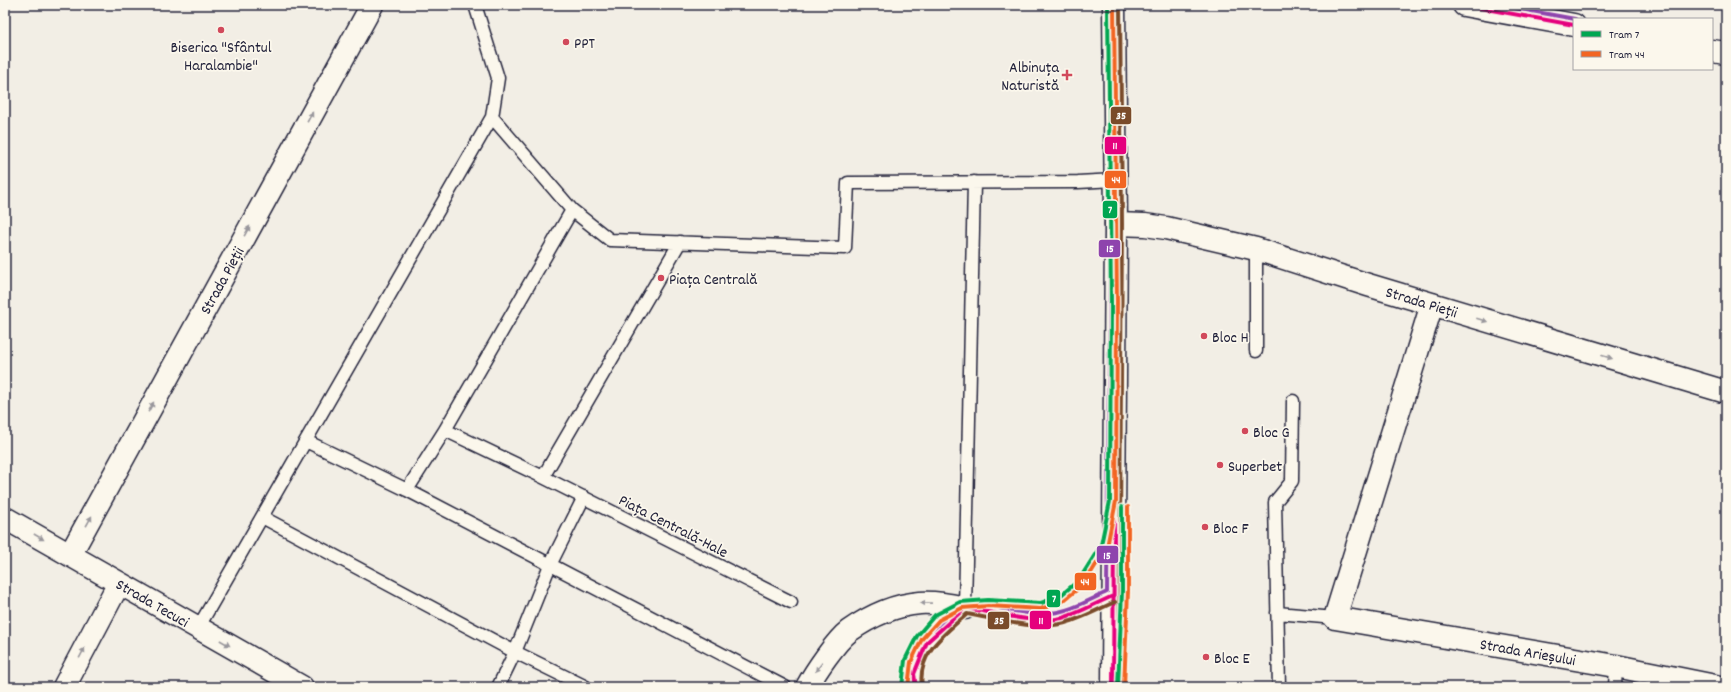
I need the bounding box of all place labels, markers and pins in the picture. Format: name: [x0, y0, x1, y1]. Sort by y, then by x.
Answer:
marker: Biserica "Sfântul Haralambie": [216, 25, 226, 35]
place label: PPT: [574, 33, 596, 56]
place label: Biserica "Sfântul Haralambie": [170, 37, 272, 78]
marker: PPT: [561, 37, 571, 47]
place label: Albinuța Naturistă: [1001, 57, 1059, 98]
marker: Albinuța Naturistă: [1062, 70, 1072, 80]
place label: Piața Centrală: [669, 269, 757, 292]
marker: Piața Centrală: [656, 273, 666, 283]
place label: Bloc H: [1212, 327, 1249, 350]
marker: Bloc H: [1199, 331, 1209, 341]
place label: Bloc G: [1253, 422, 1290, 445]
marker: Bloc G: [1240, 426, 1250, 436]
place label: Superbet: [1228, 456, 1282, 479]
marker: Superbet: [1215, 460, 1225, 470]
place label: Bloc F: [1213, 518, 1249, 541]
marker: Bloc F: [1200, 522, 1210, 532]
place label: Bloc E: [1214, 648, 1251, 671]
marker: Bloc E: [1201, 652, 1211, 662]

